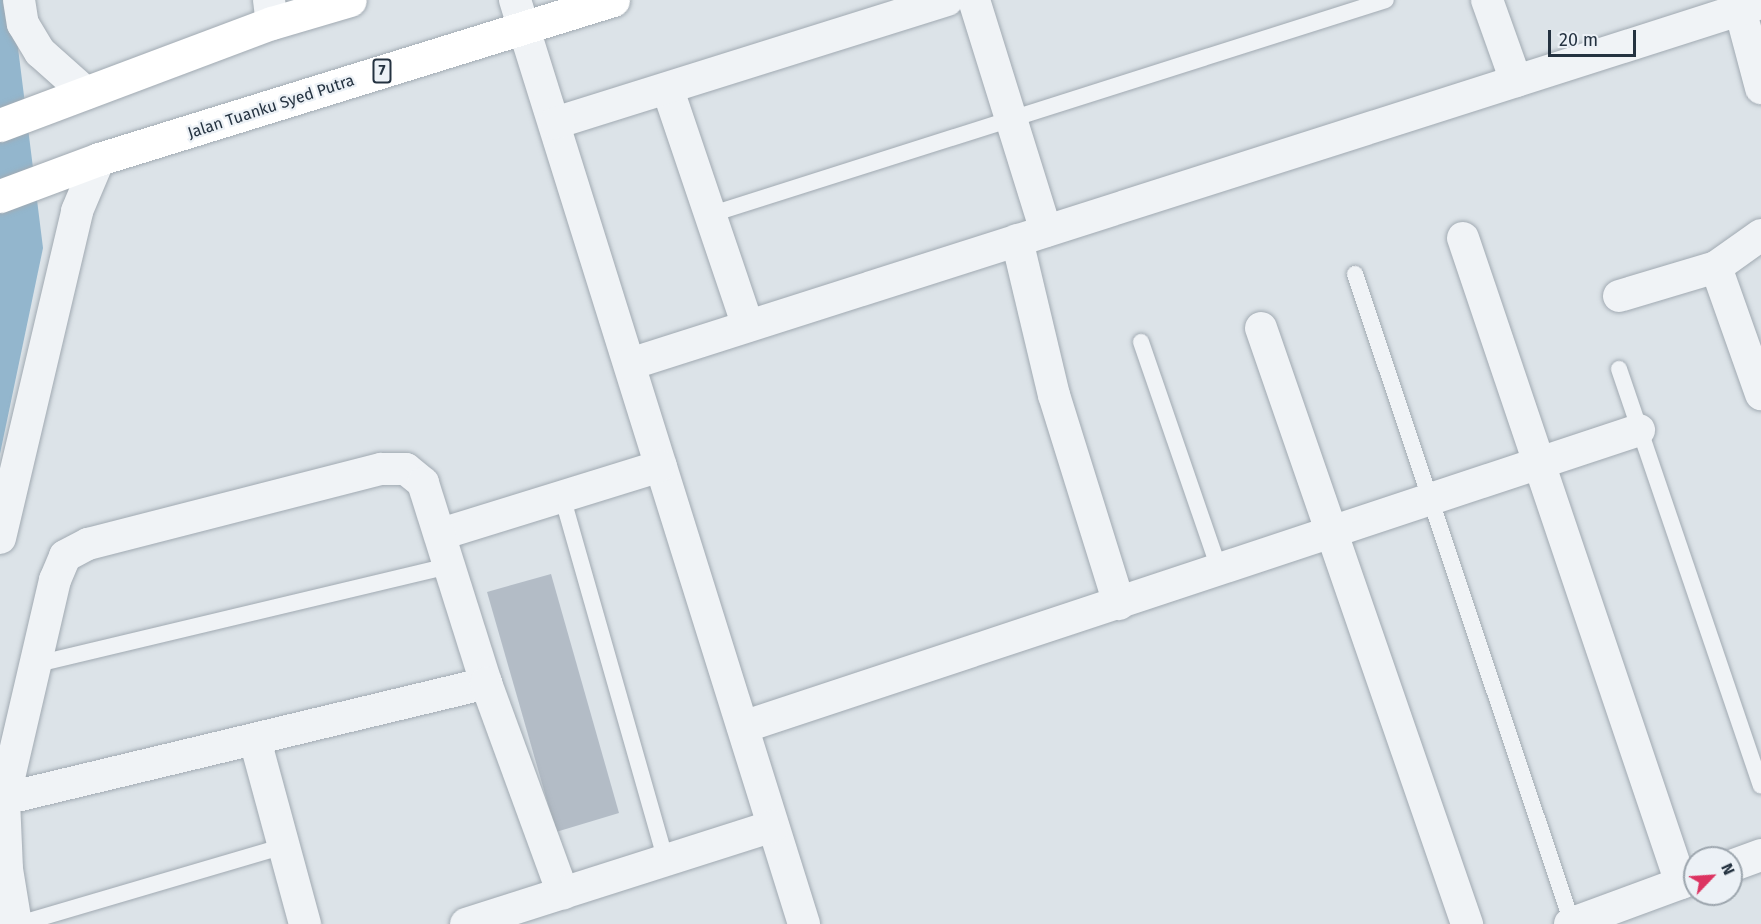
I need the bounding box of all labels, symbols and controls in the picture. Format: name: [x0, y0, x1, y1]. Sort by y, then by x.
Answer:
scale bar: [1551, 18, 1640, 56]
text: 20 m: [1559, 29, 1598, 51]
road number: 7: [372, 59, 392, 83]
street label: Jalan Tuanku Syed Putra: [185, 71, 357, 143]
north arrow: [1683, 846, 1743, 906]
text: N: [1717, 860, 1739, 878]

